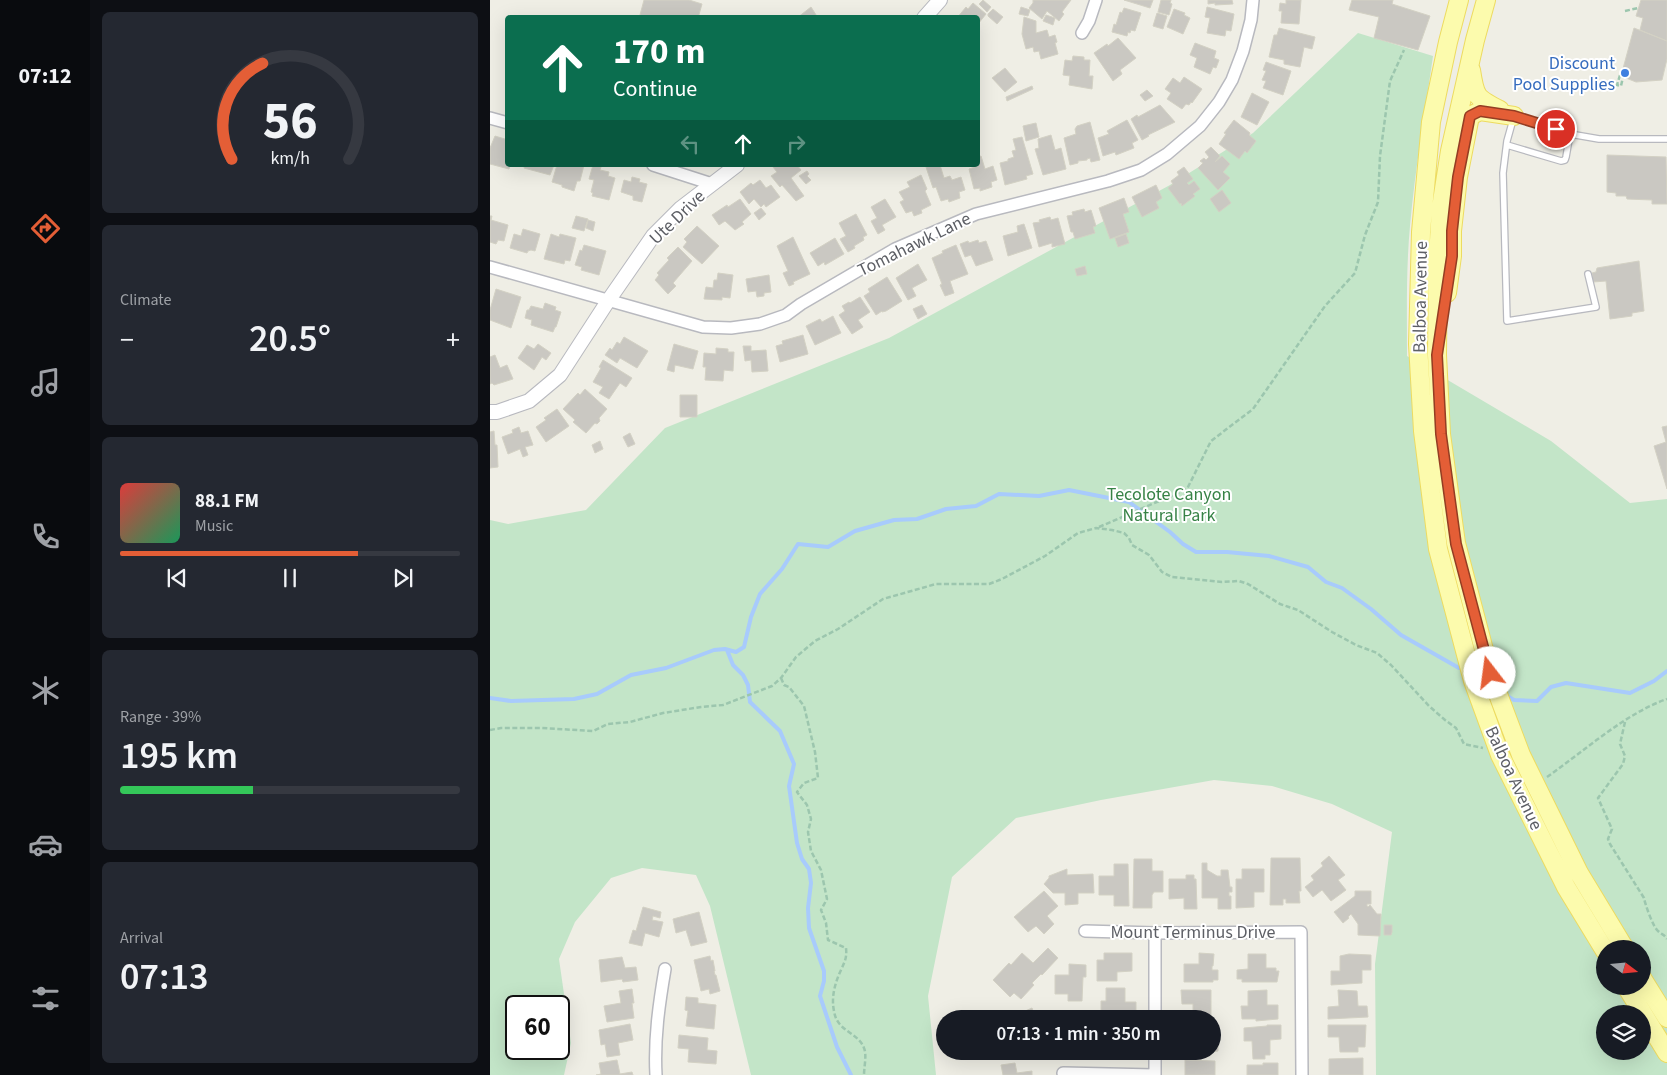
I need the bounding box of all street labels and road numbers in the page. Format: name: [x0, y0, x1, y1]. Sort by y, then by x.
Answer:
street label: Ute Drive: [644, 184, 711, 250]
street label: Tomahawk Lane: [853, 206, 975, 283]
street label: Balboa Avenue: [1407, 241, 1434, 353]
street label: Balboa Avenue: [1479, 722, 1549, 834]
street label: Mount Terminus Drive: [1111, 920, 1276, 945]

